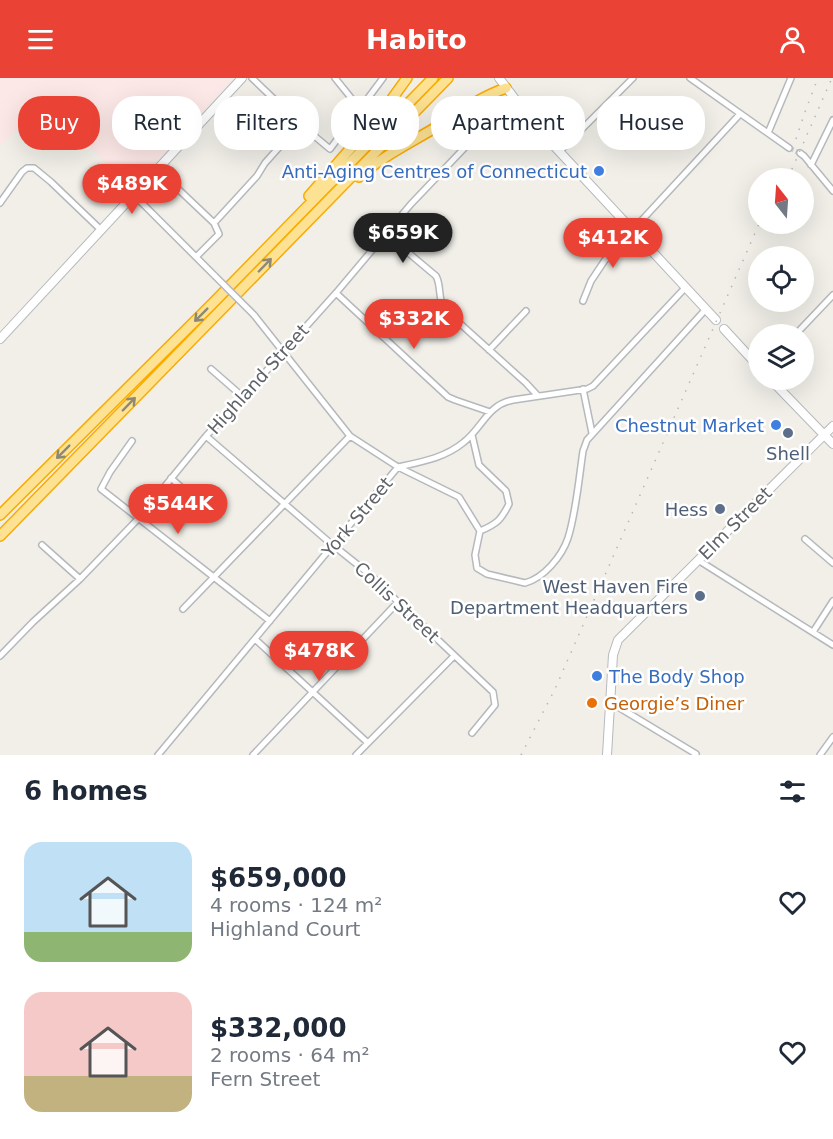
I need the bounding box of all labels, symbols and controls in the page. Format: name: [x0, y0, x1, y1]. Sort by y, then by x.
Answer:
icon: menu: [24, 23, 57, 56]
icon: person: [776, 23, 809, 56]
text: Habito: [366, 24, 467, 55]
chip: Buy: [18, 96, 100, 150]
chip: Rent: [112, 96, 202, 150]
chip: Filters: [214, 96, 319, 150]
chip: New: [331, 96, 419, 150]
chip: Apartment: [431, 96, 585, 150]
chip: House: [597, 96, 705, 150]
place label: Anti-Aging Centres of Connecticut: [282, 161, 587, 182]
pin: $489K: [90, 164, 174, 215]
marker: Anti-Aging Centres of Connecticut: [592, 164, 606, 178]
north arrow: [748, 168, 814, 234]
map controls: [748, 168, 814, 390]
text: $489K: [96, 171, 168, 195]
pin: $659K: [361, 213, 445, 264]
pin: $412K: [571, 218, 655, 269]
text: $659K: [367, 220, 439, 244]
text: $412K: [577, 225, 649, 249]
button: locate: [748, 246, 814, 312]
one-way arrow: [258, 257, 273, 272]
pin: $332K: [372, 299, 456, 350]
text: $332K: [378, 306, 450, 330]
one-way arrow: [194, 307, 209, 322]
street label: Highland Street: [203, 320, 313, 438]
button: layers: [748, 324, 814, 390]
one-way arrow: [122, 397, 136, 412]
place label: Chestnut Market: [615, 415, 764, 436]
marker: Chestnut Market: [769, 418, 783, 432]
marker: Shell: [781, 426, 795, 440]
place label: Shell: [766, 443, 810, 464]
one-way arrow: [56, 445, 71, 460]
street label: York Street: [317, 473, 396, 562]
street label: Elm Street: [694, 482, 776, 564]
pin: $544K: [136, 484, 220, 535]
text: $544K: [142, 491, 214, 515]
place label: Hess: [665, 499, 708, 520]
marker: Hess: [713, 502, 727, 516]
street label: Collis Street: [350, 557, 444, 647]
place label: West Haven Fire Department Headquarters: [450, 576, 688, 618]
marker: West Haven Fire Department Headquarters: [693, 589, 707, 603]
pin: $478K: [277, 631, 361, 682]
text: $478K: [283, 638, 355, 662]
place label: The Body Shop: [608, 666, 745, 687]
marker: The Body Shop: [590, 669, 604, 683]
place label: Georgie’s Diner: [604, 693, 745, 714]
marker: Georgie’s Diner: [585, 696, 599, 710]
icon: filters: [776, 775, 809, 808]
text: 6 homes: [24, 776, 148, 806]
text: $659,000: [210, 863, 347, 893]
icon: home: [72, 866, 144, 938]
icon: heart: [776, 886, 809, 919]
text: 4 rooms · 124 m²: [210, 893, 382, 917]
text: Highland Court: [210, 917, 360, 941]
text: $332,000: [210, 1013, 347, 1043]
icon: home: [72, 1016, 144, 1088]
icon: heart: [776, 1036, 809, 1069]
text: 2 rooms · 64 m²: [210, 1043, 370, 1067]
text: Fern Street: [210, 1067, 320, 1091]

